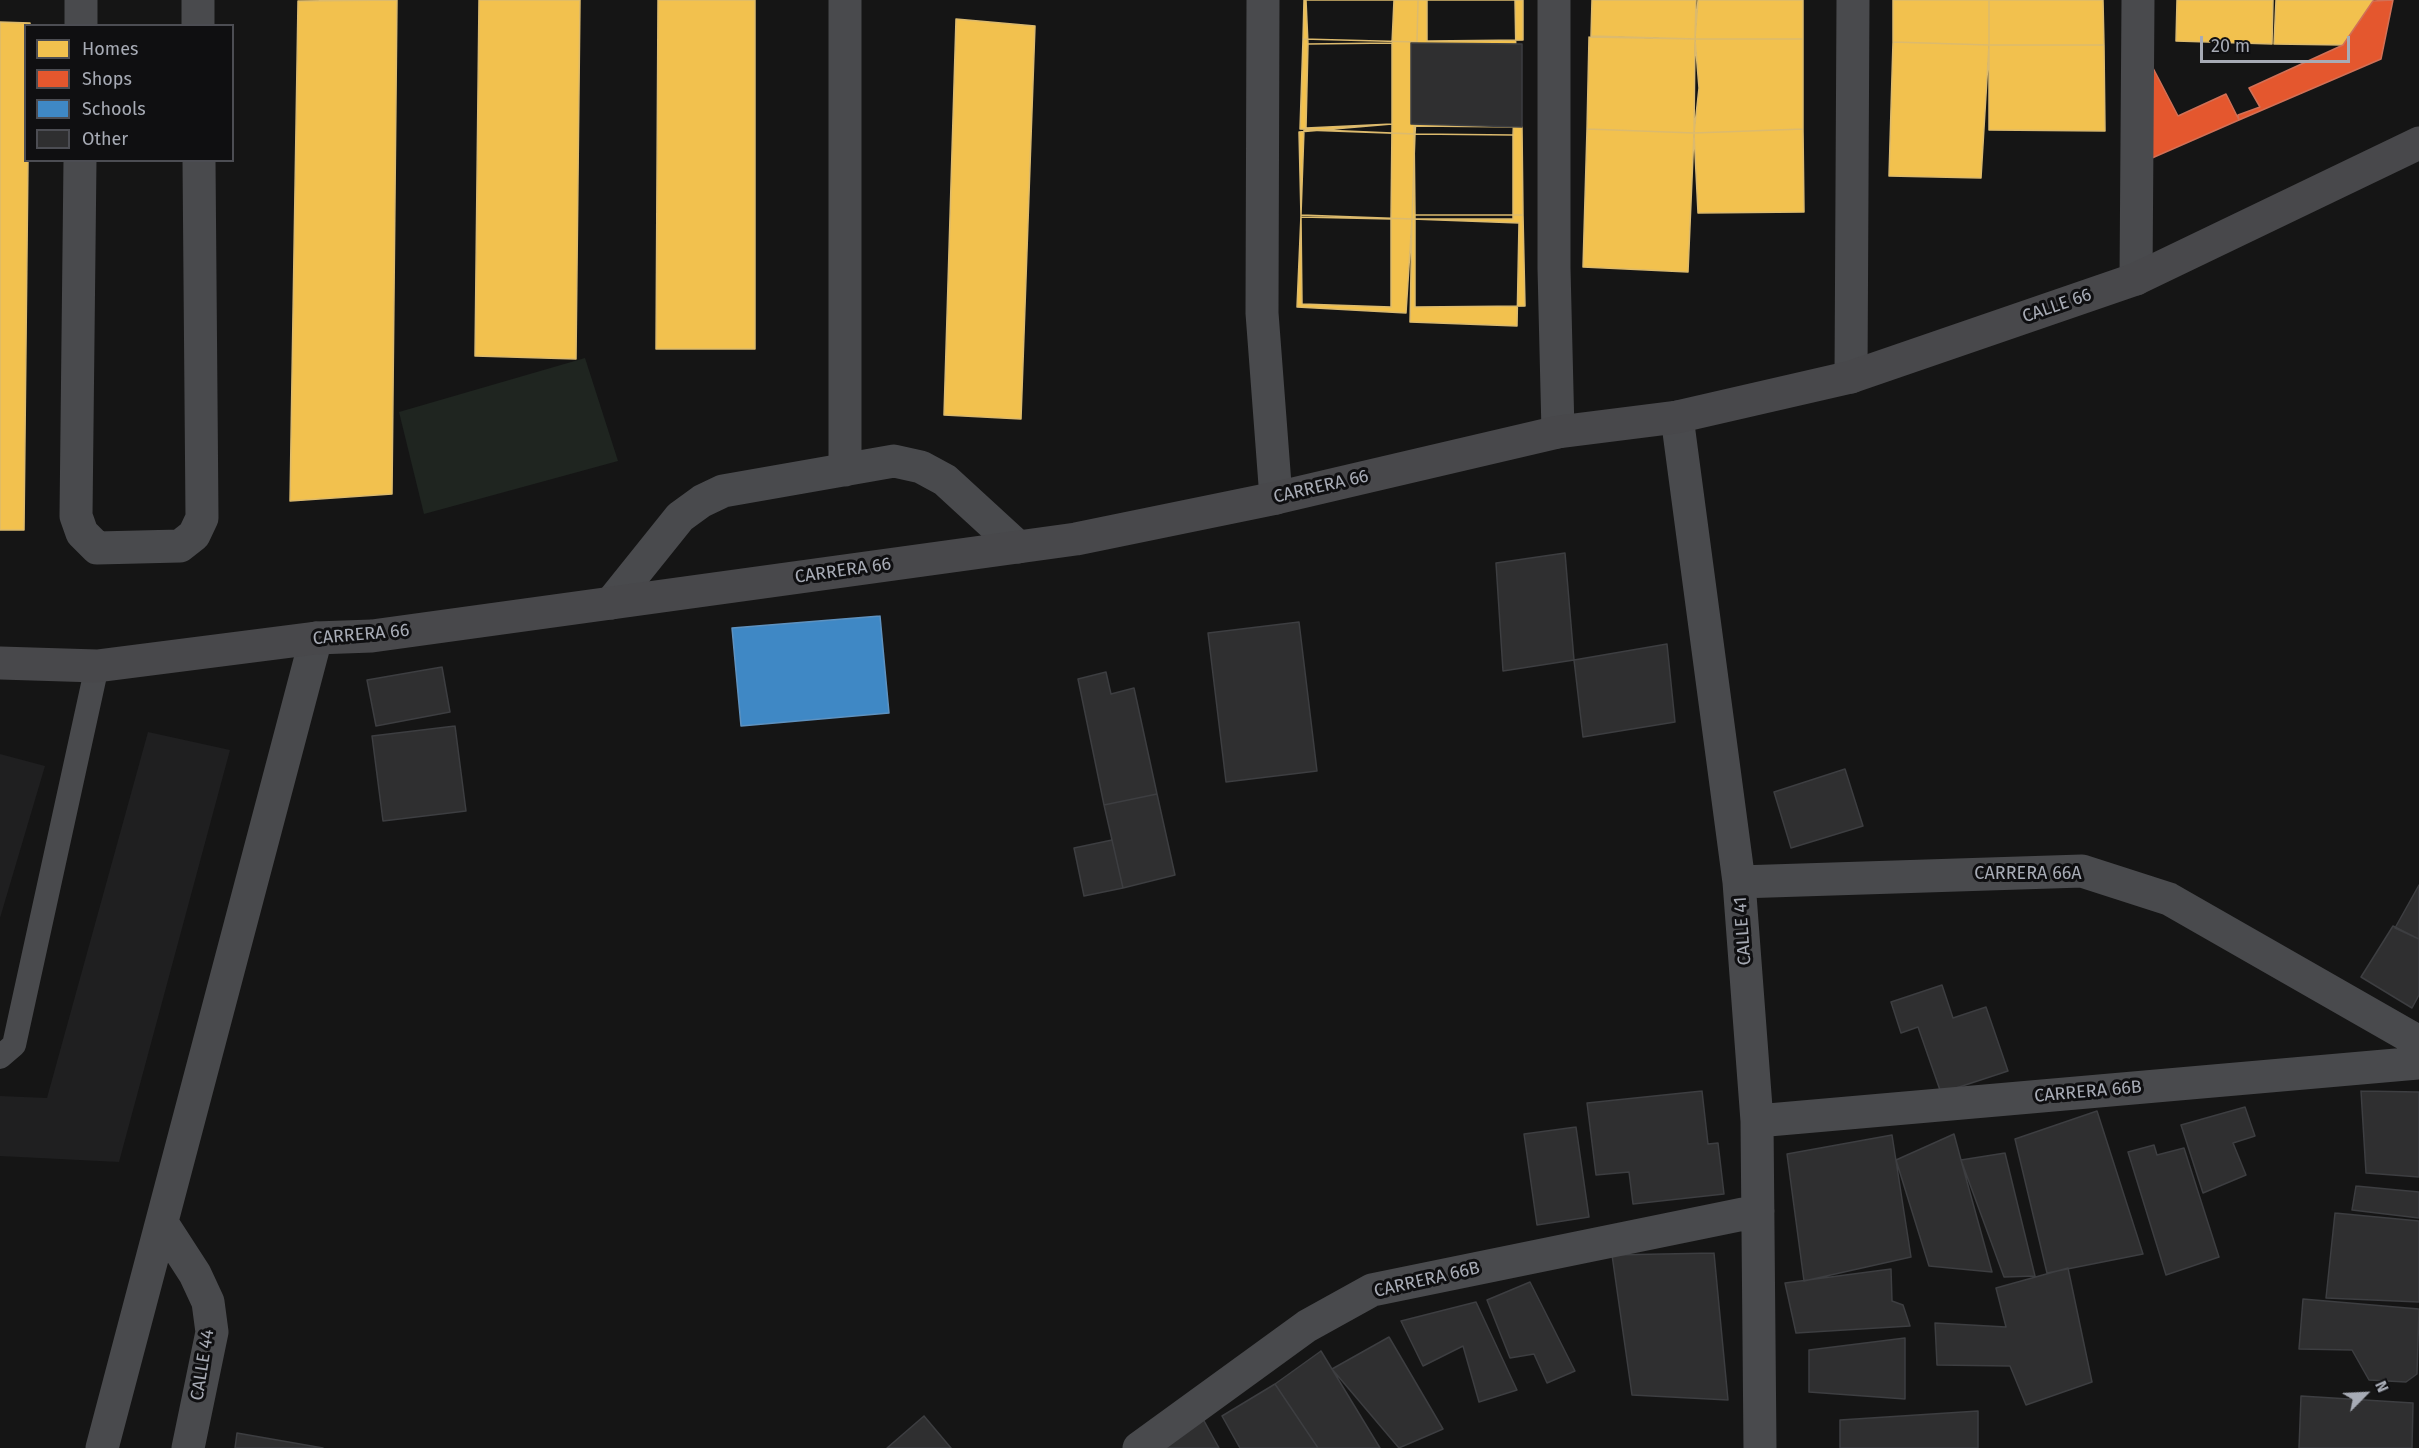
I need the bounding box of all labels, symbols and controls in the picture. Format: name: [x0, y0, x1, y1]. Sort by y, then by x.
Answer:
legend: [24, 24, 234, 162]
scale bar: [2203, 24, 2353, 62]
text: 20 m: [2211, 35, 2250, 57]
text: Homes: [82, 38, 138, 60]
text: Shops: [82, 68, 132, 90]
text: Schools: [82, 98, 146, 120]
text: Other: [82, 128, 128, 150]
street label: CALLE 66: [2019, 284, 2095, 328]
street label: CARRERA 66: [1271, 466, 1371, 508]
street label: CARRERA 66: [793, 554, 893, 588]
street label: CARRERA 66: [312, 620, 410, 650]
street label: CARRERA 66A: [1974, 863, 2082, 885]
street label: CALLE 41: [1730, 896, 1756, 966]
street label: CARRERA 66B: [2033, 1077, 2143, 1107]
street label: CARRERA 66B: [1372, 1257, 1482, 1303]
street label: CALLE 44: [187, 1328, 219, 1402]
north arrow: [2335, 1364, 2395, 1424]
text: N: [2371, 1378, 2393, 1395]

